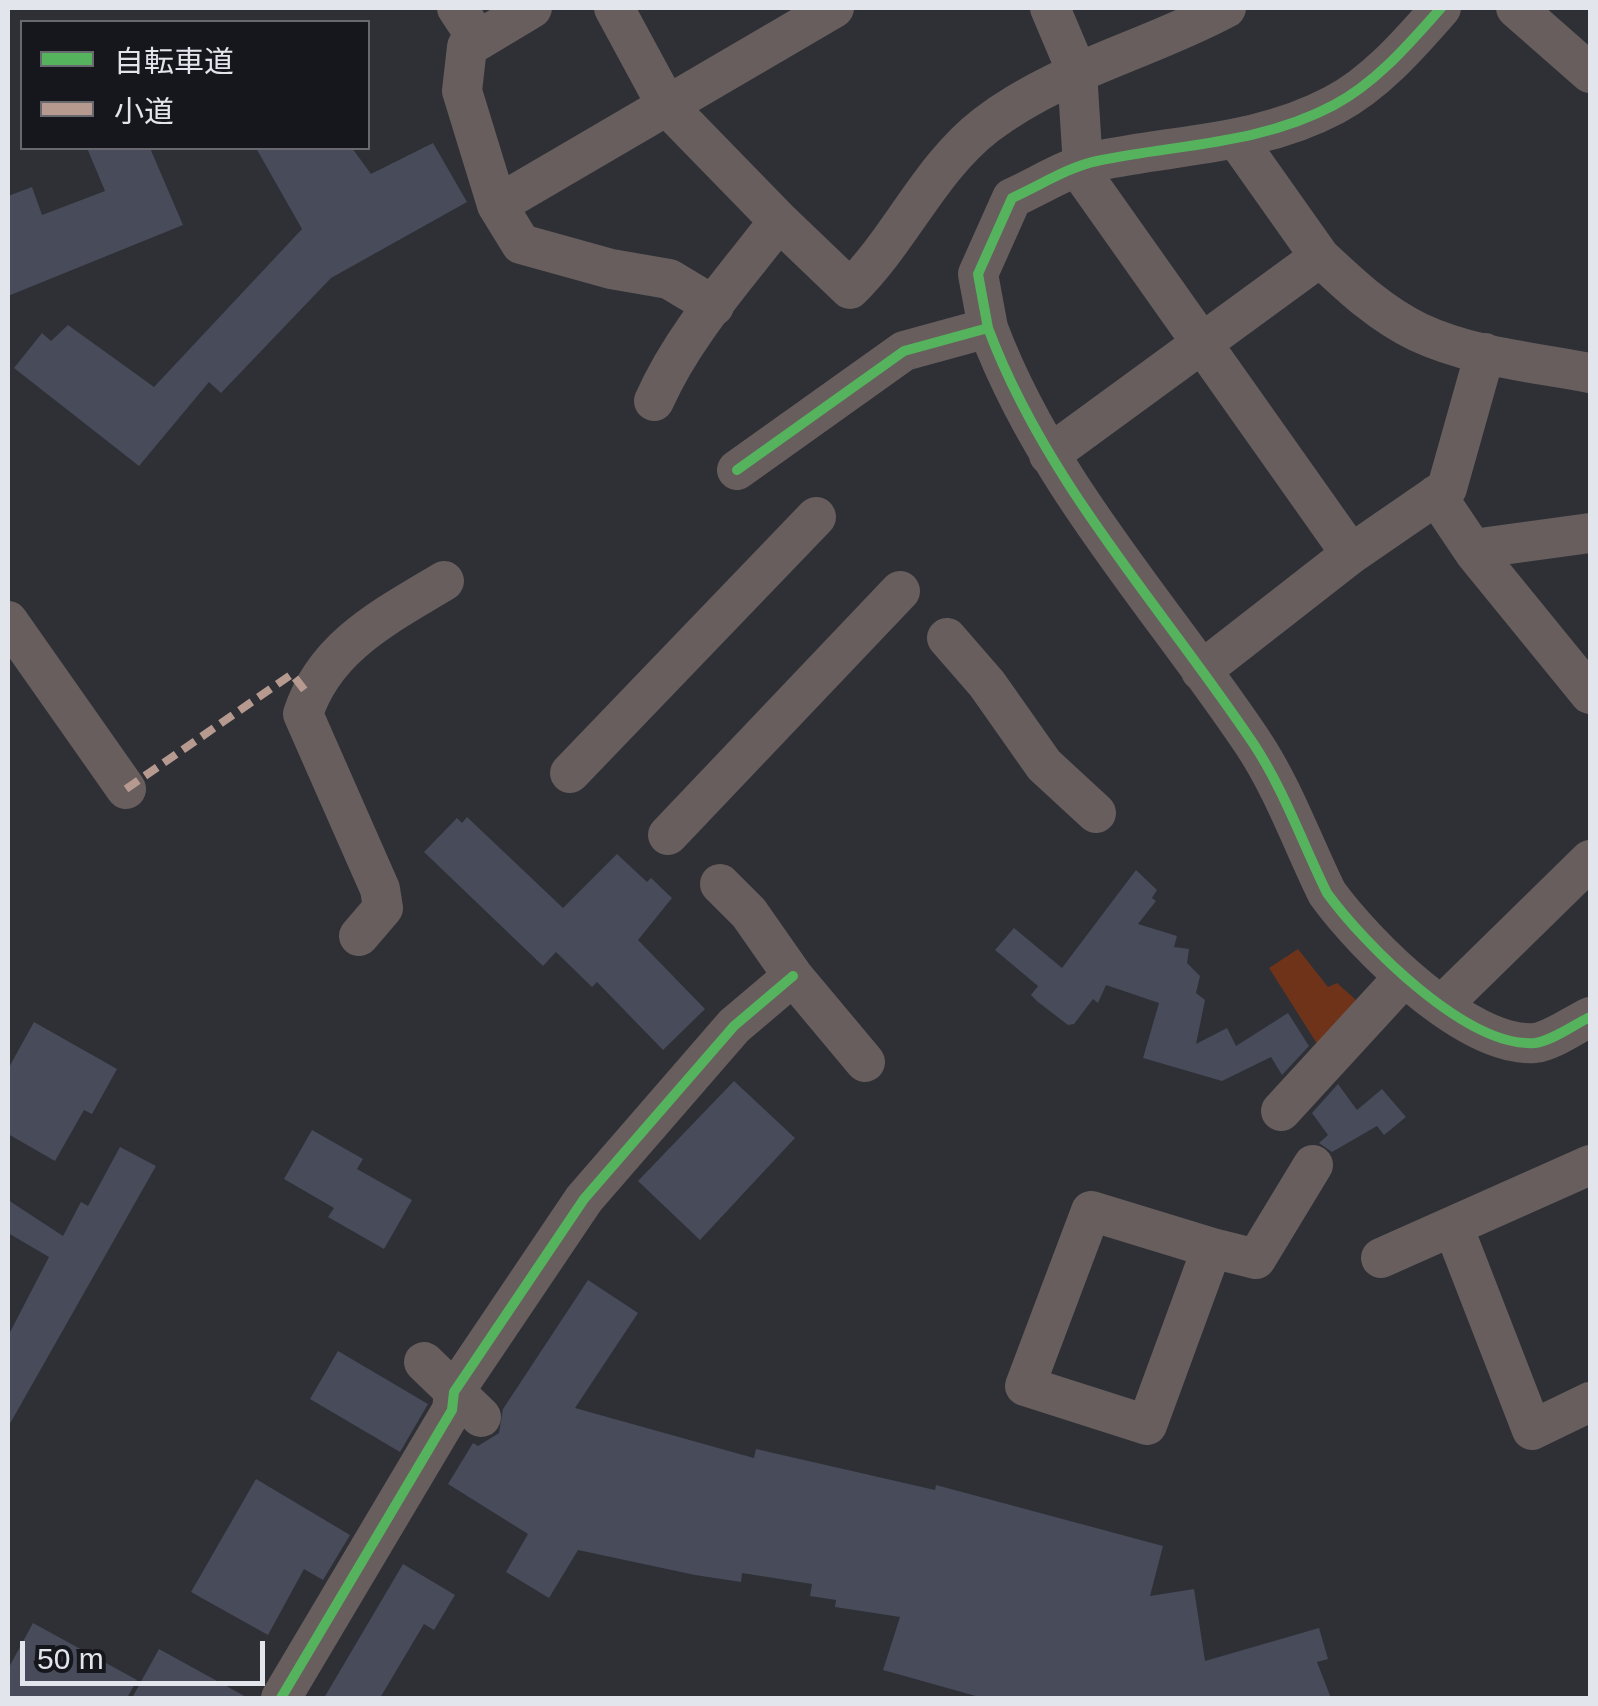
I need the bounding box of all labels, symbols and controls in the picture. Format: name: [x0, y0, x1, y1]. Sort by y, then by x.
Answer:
legend: [20, 20, 370, 150]
text: 自転車道: [114, 45, 234, 78]
text: 小道: [114, 95, 174, 128]
scale bar: [25, 1621, 270, 1683]
text: 50 m: [37, 1642, 104, 1675]

